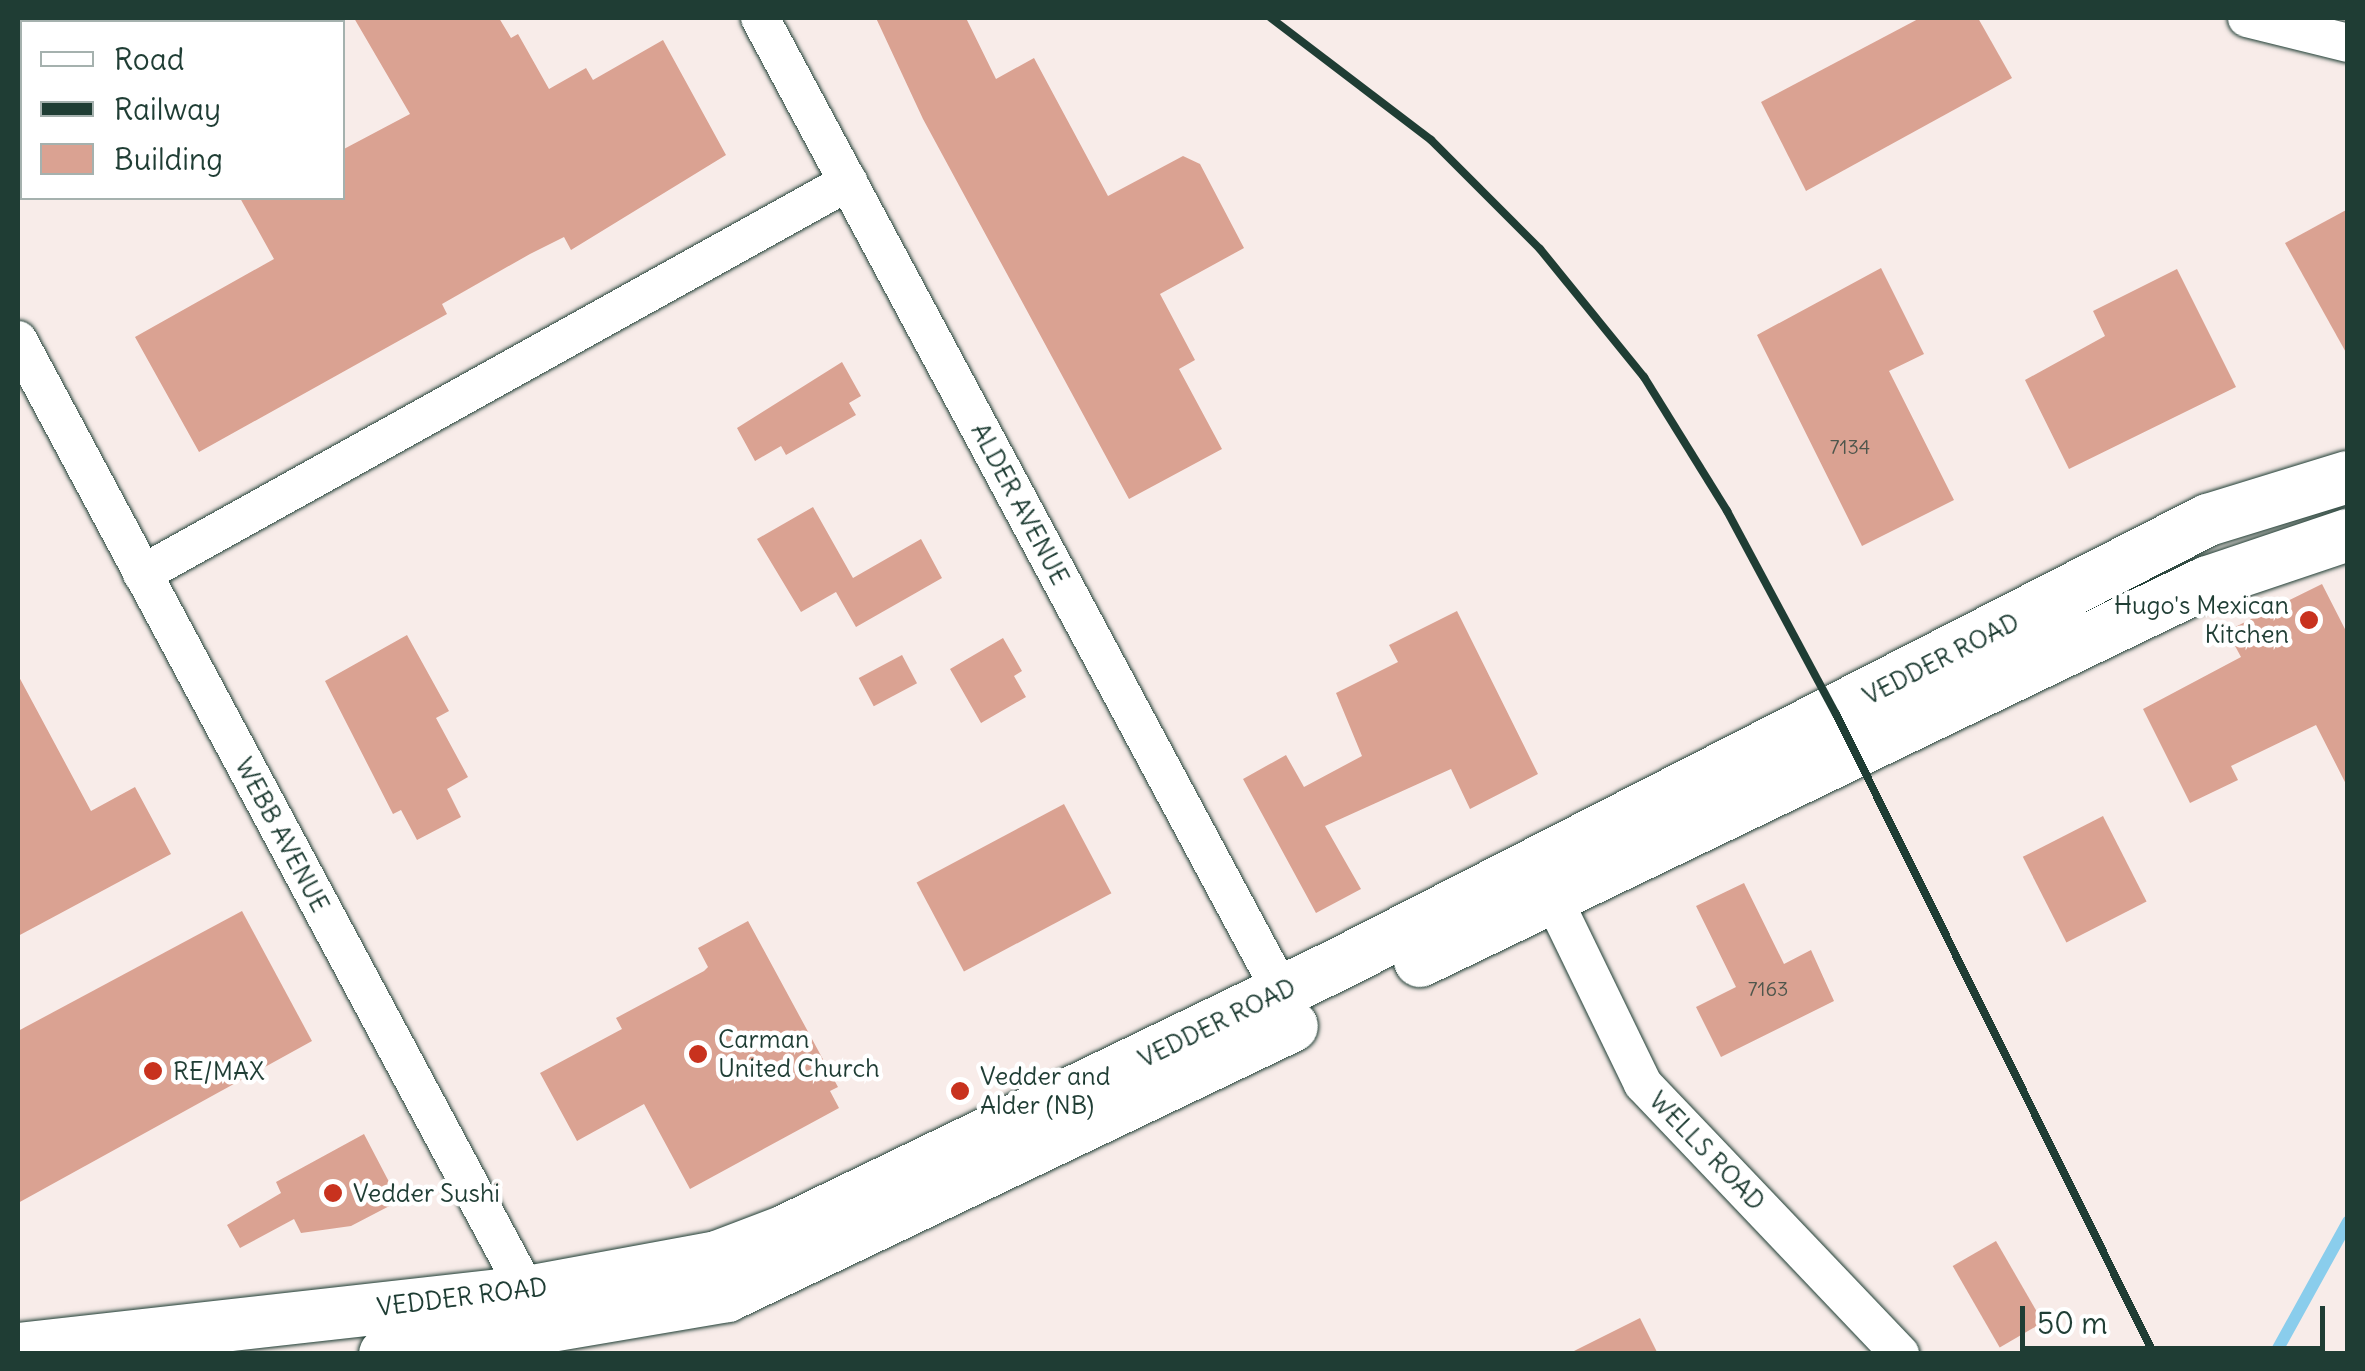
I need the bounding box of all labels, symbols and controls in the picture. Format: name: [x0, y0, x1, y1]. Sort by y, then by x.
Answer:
legend: [20, 20, 345, 200]
text: Road: [114, 40, 184, 78]
text: Railway: [114, 90, 221, 128]
text: Building: [114, 140, 223, 178]
street label: ALDER AVENUE: [965, 418, 1075, 590]
house number: 7134: [1830, 434, 1870, 458]
place label: Hugo's Mexican Kitchen: [2114, 591, 2289, 650]
street label: VEDDER ROAD: [1858, 607, 2024, 711]
marker: Hugo's Mexican Kitchen: [2298, 609, 2320, 631]
street label: WEBB AVENUE: [229, 753, 335, 917]
street label: VEDDER ROAD: [1133, 972, 1301, 1074]
house number: 7163: [1748, 976, 1788, 1000]
place label: Carman United Church: [718, 1025, 880, 1084]
marker: Carman United Church: [687, 1043, 709, 1065]
place label: RE/MAX: [173, 1056, 265, 1086]
marker: RE/MAX: [142, 1060, 164, 1082]
place label: Vedder and Alder (NB): [980, 1062, 1110, 1121]
marker: Vedder and Alder (NB): [949, 1080, 971, 1102]
street label: WELLS ROAD: [1643, 1085, 1771, 1217]
place label: Vedder Sushi: [353, 1178, 500, 1208]
marker: Vedder Sushi: [322, 1182, 344, 1204]
street label: VEDDER ROAD: [375, 1272, 549, 1322]
scale bar: [2025, 1286, 2330, 1348]
text: 50 m: [2037, 1304, 2107, 1342]

